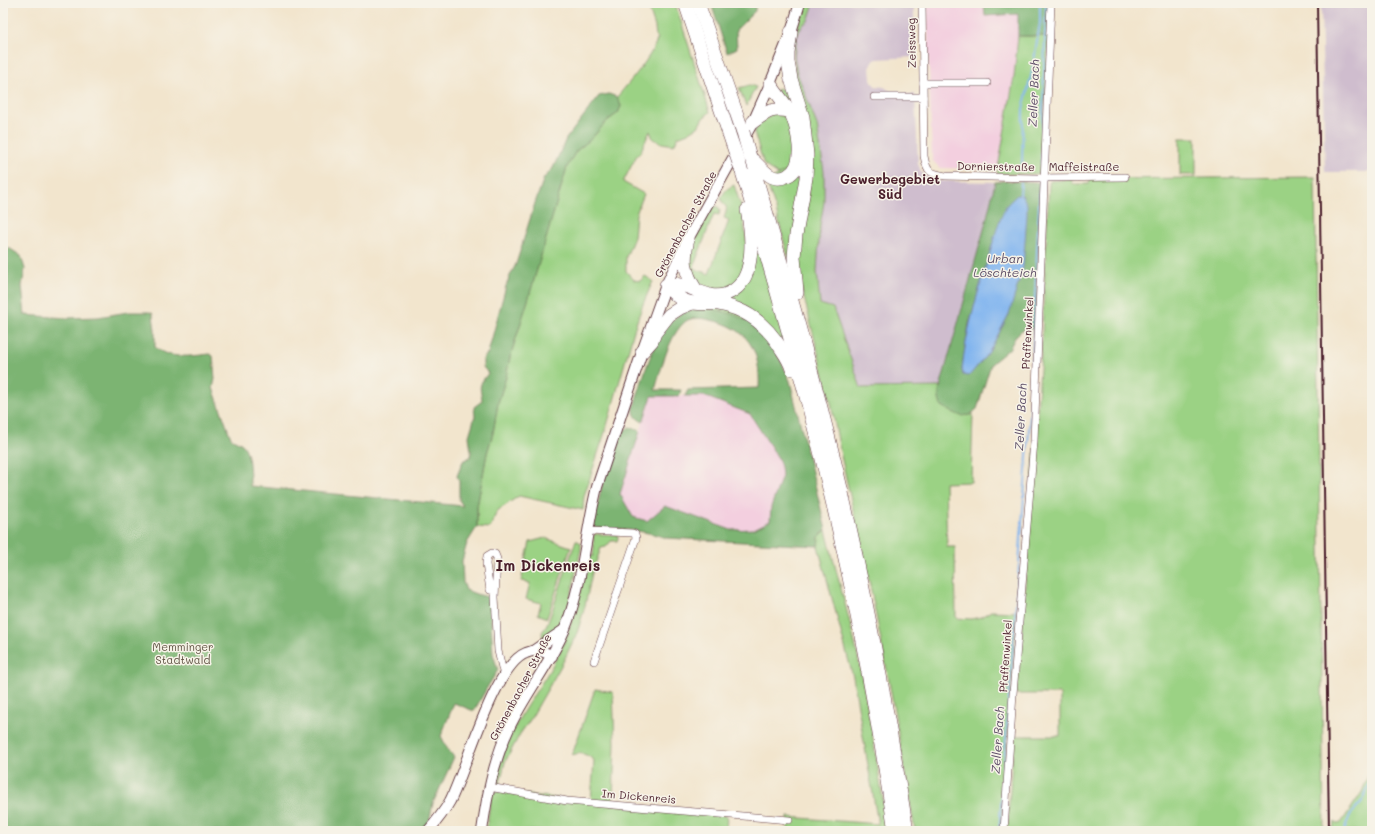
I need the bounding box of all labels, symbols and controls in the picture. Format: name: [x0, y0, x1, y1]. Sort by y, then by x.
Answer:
street label: Zeissweg: [903, 18, 919, 68]
water label: Zeller Bach: [1024, 59, 1042, 127]
street label: Dornierstraße: [957, 158, 1035, 174]
street label: Maffeistraße: [1049, 159, 1120, 174]
street label: Grönenbacher Straße: [650, 168, 720, 280]
district label: Gewerbegebiet Süd: [840, 170, 940, 202]
water label: Urban Löschteich: [973, 250, 1037, 280]
street label: Pfaffenwinkel: [1018, 296, 1036, 370]
water label: Zeller Bach: [1010, 383, 1030, 451]
district label: Im Dickenreis: [496, 555, 600, 575]
street label: Pfaffenwinkel: [995, 619, 1015, 693]
street label: Grönenbacher Straße: [485, 631, 555, 743]
park label: Memminger Stadtwald: [152, 639, 214, 667]
water label: Zeller Bach: [987, 706, 1007, 774]
street label: Im Dickenreis: [601, 785, 677, 807]

